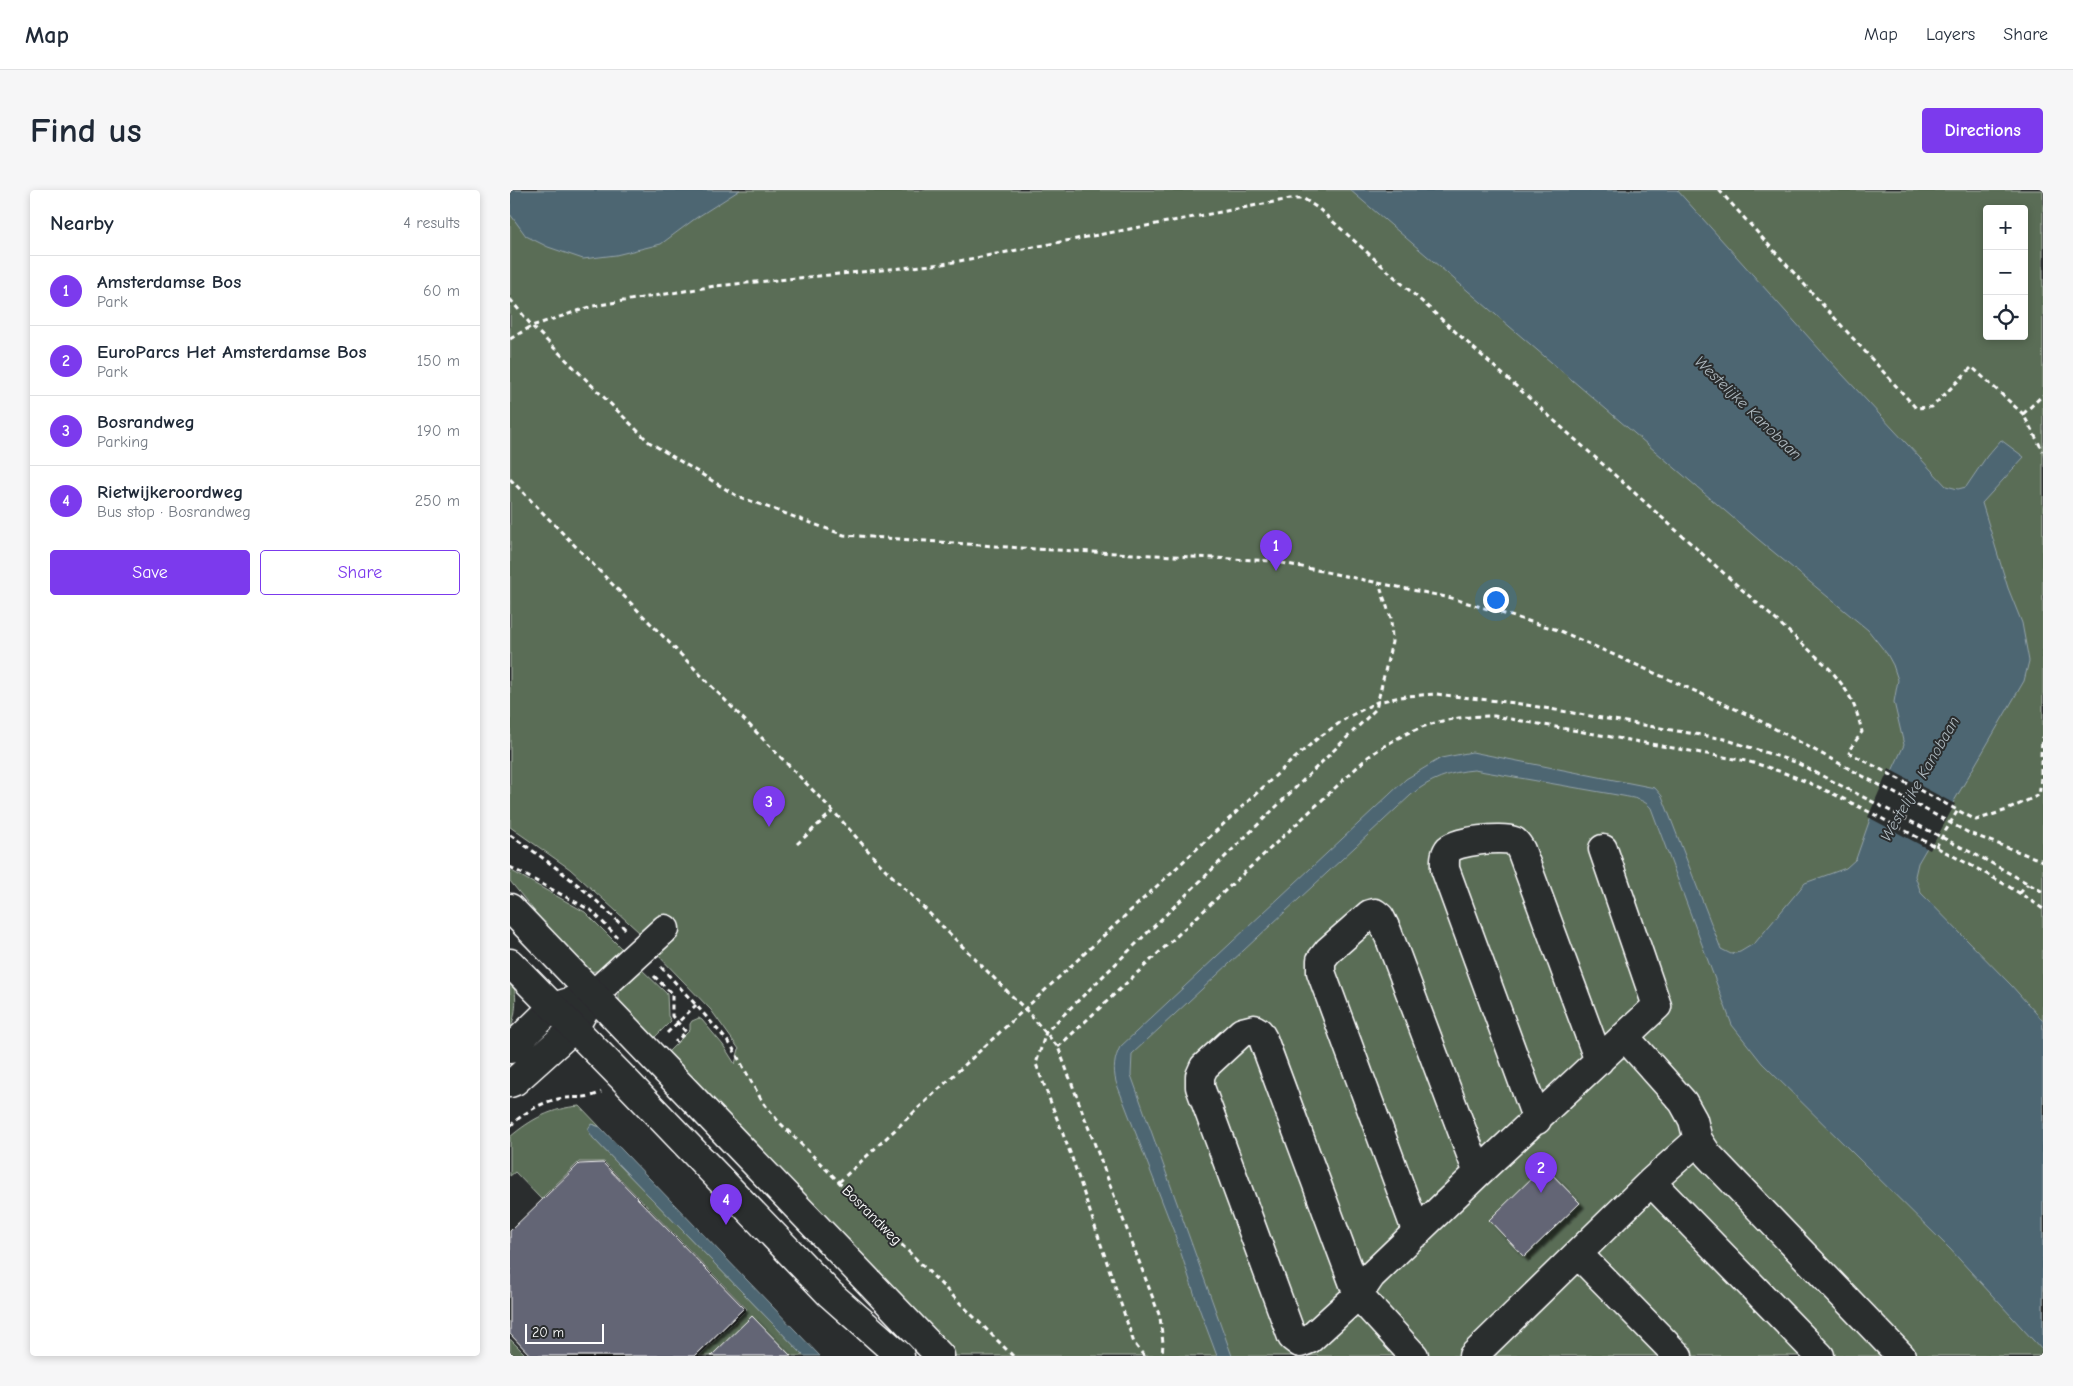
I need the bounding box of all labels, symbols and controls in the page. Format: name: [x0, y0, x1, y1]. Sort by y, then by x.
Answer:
text: Map: [25, 21, 69, 49]
text: Map: [1864, 24, 1898, 45]
text: Layers: [1926, 24, 1975, 45]
text: Share: [2003, 24, 2048, 45]
button: Directions: [1922, 108, 2043, 153]
text: Find us: [30, 110, 142, 151]
map controls: [1983, 205, 2028, 340]
button: +: [1983, 205, 2028, 250]
text: Nearby: [50, 211, 114, 235]
text: 4 results: [403, 214, 460, 232]
button: −: [1983, 250, 2028, 295]
text: Amsterdamse Bos: [97, 271, 241, 293]
text: 1: [63, 282, 69, 300]
text: 60 m: [423, 282, 460, 300]
text: Park: [97, 293, 128, 311]
button: locate: [1983, 295, 2028, 340]
text: EuroParcs Het Amsterdamse Bos: [97, 341, 366, 363]
text: 2: [62, 352, 70, 370]
text: 150 m: [417, 352, 460, 370]
water label: Westelijke Kanobaan: [1691, 352, 1805, 464]
text: Park: [97, 363, 128, 381]
text: Bosrandweg: [97, 411, 195, 433]
text: 3: [62, 422, 70, 440]
text: 190 m: [417, 422, 460, 440]
text: Parking: [97, 433, 149, 451]
text: Rietwijkeroordweg: [97, 481, 243, 503]
text: 4: [62, 492, 70, 510]
text: 250 m: [415, 492, 460, 510]
text: Bus stop · Bosrandweg: [97, 503, 251, 521]
pin: 1: [1260, 530, 1292, 571]
button: Save: [50, 550, 250, 595]
button: Share: [260, 550, 460, 595]
your location: [1483, 587, 1509, 613]
water label: Westelijke Kanobaan: [1877, 713, 1963, 845]
pin: 3: [753, 786, 785, 827]
pin: 2: [1525, 1152, 1557, 1193]
street label: Bosrandweg: [838, 1181, 906, 1249]
pin: 4: [710, 1184, 742, 1225]
scale bar: [525, 1321, 604, 1344]
text: 20 m: [532, 1324, 564, 1341]

